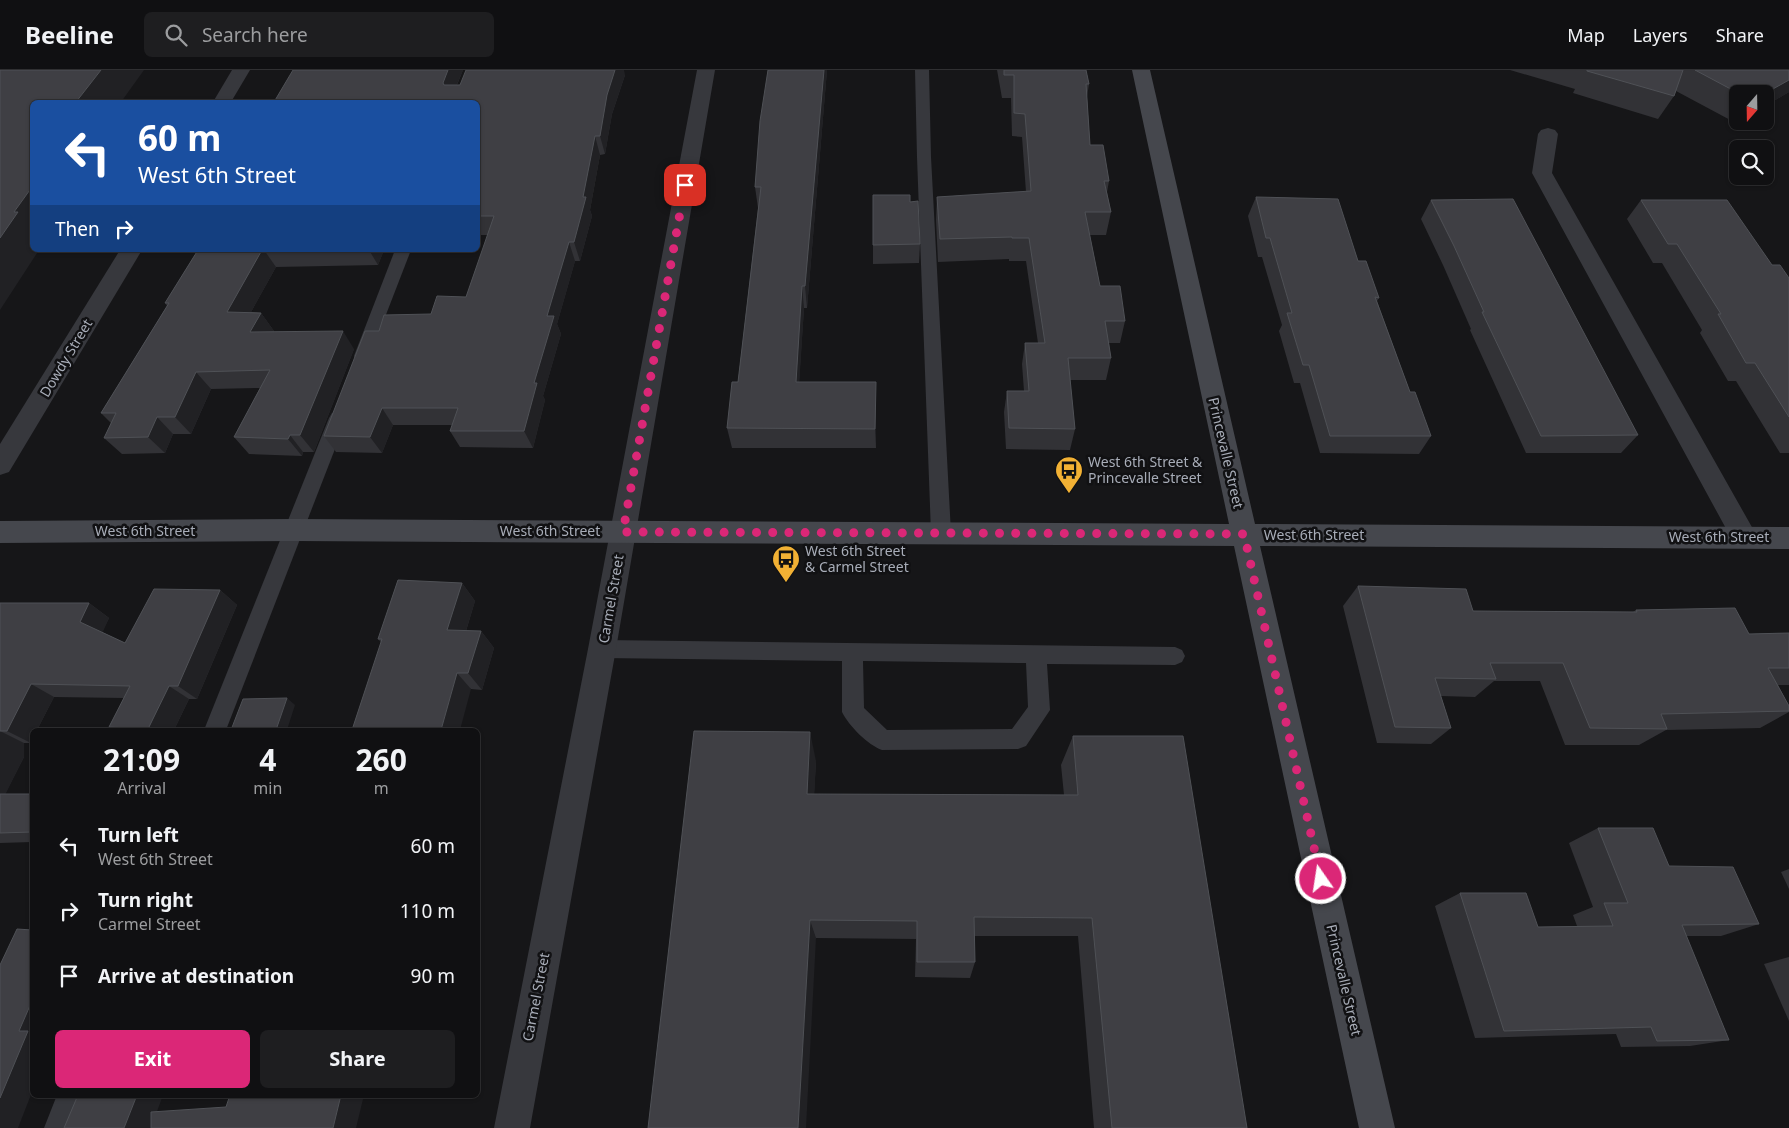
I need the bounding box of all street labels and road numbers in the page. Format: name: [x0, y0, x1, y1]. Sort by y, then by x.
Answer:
street label: Dowdy Street: [35, 315, 96, 400]
street label: Princevalle Street: [1204, 395, 1249, 510]
street label: West 6th Street: [95, 521, 195, 540]
street label: West 6th Street: [500, 521, 600, 540]
street label: West 6th Street: [1264, 525, 1364, 544]
street label: West 6th Street: [1669, 527, 1769, 546]
street label: Carmel Street: [593, 553, 628, 645]
street label: Princevalle Street: [1322, 922, 1367, 1037]
street label: Carmel Street: [518, 951, 553, 1043]

